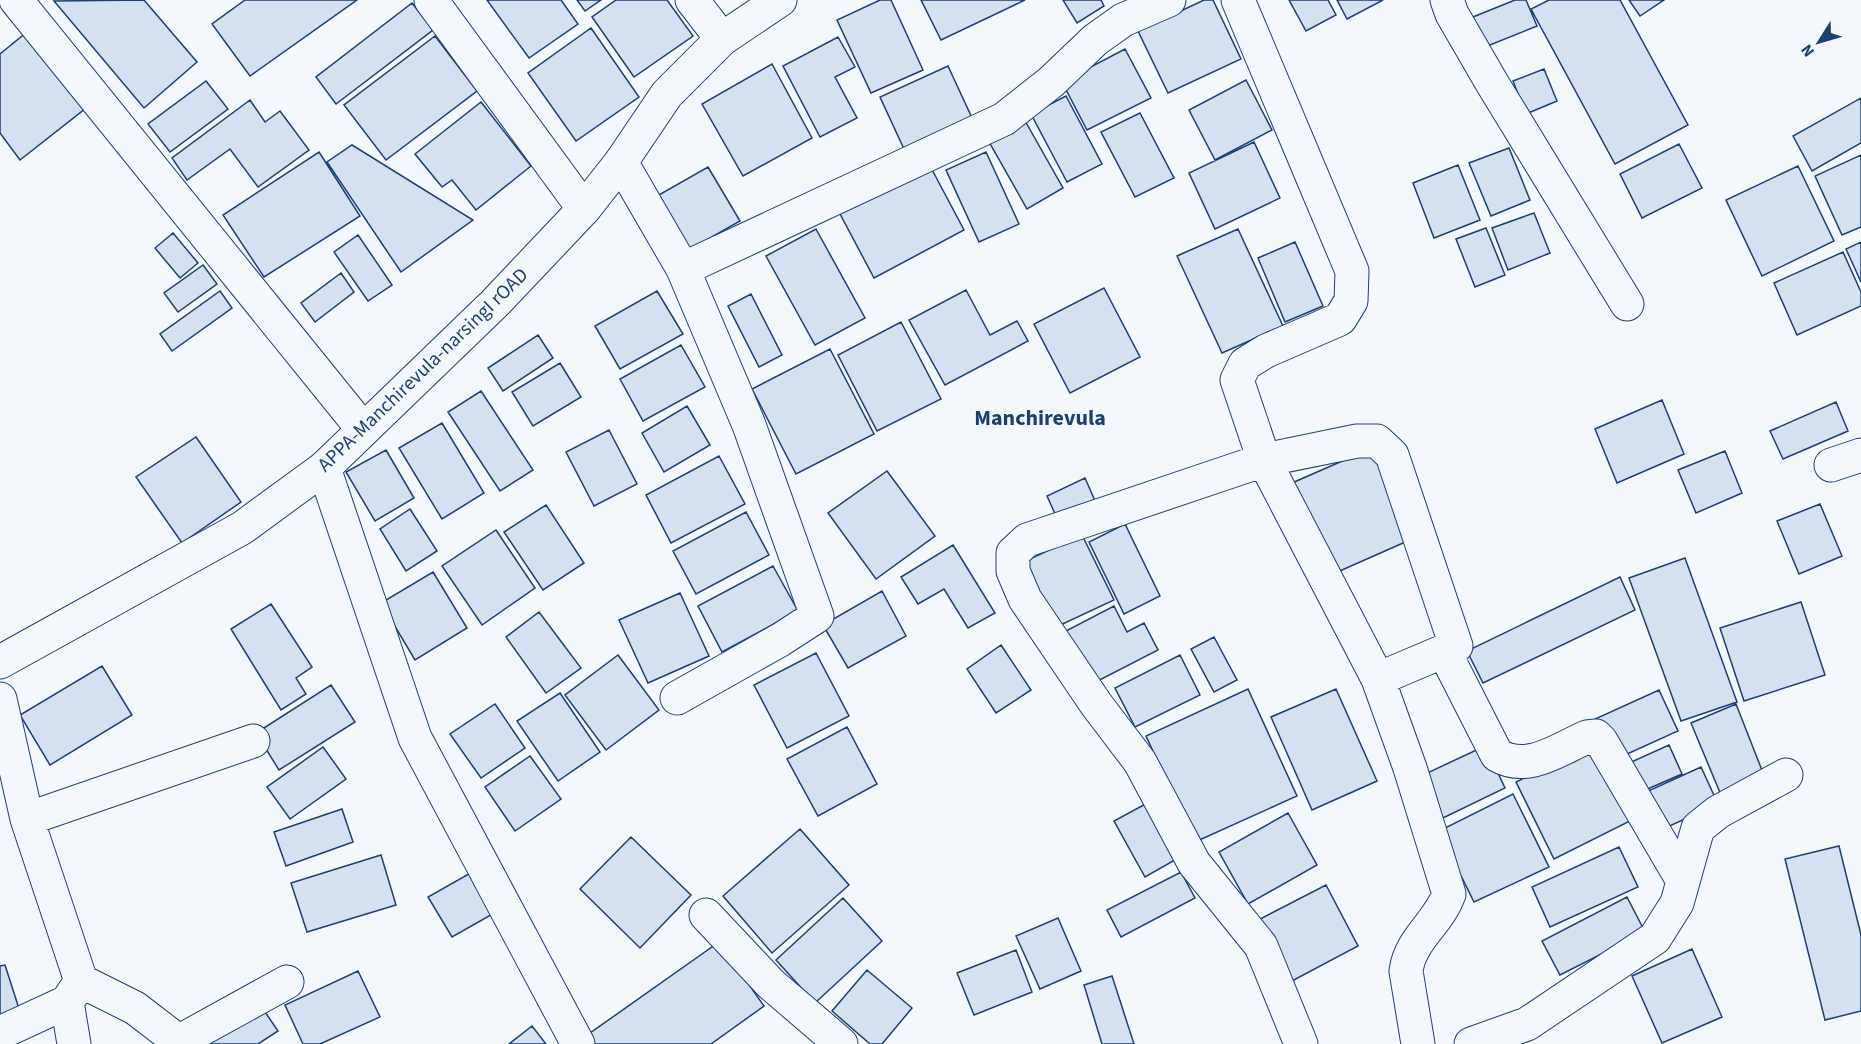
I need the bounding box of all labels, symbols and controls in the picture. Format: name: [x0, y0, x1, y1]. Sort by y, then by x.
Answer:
north arrow: [1789, 12, 1849, 72]
text: N: [1796, 40, 1820, 61]
street label: APPA-Manchirevula-narsingI rOAD: [311, 262, 535, 478]
district label: Manchirevula: [974, 402, 1106, 434]

